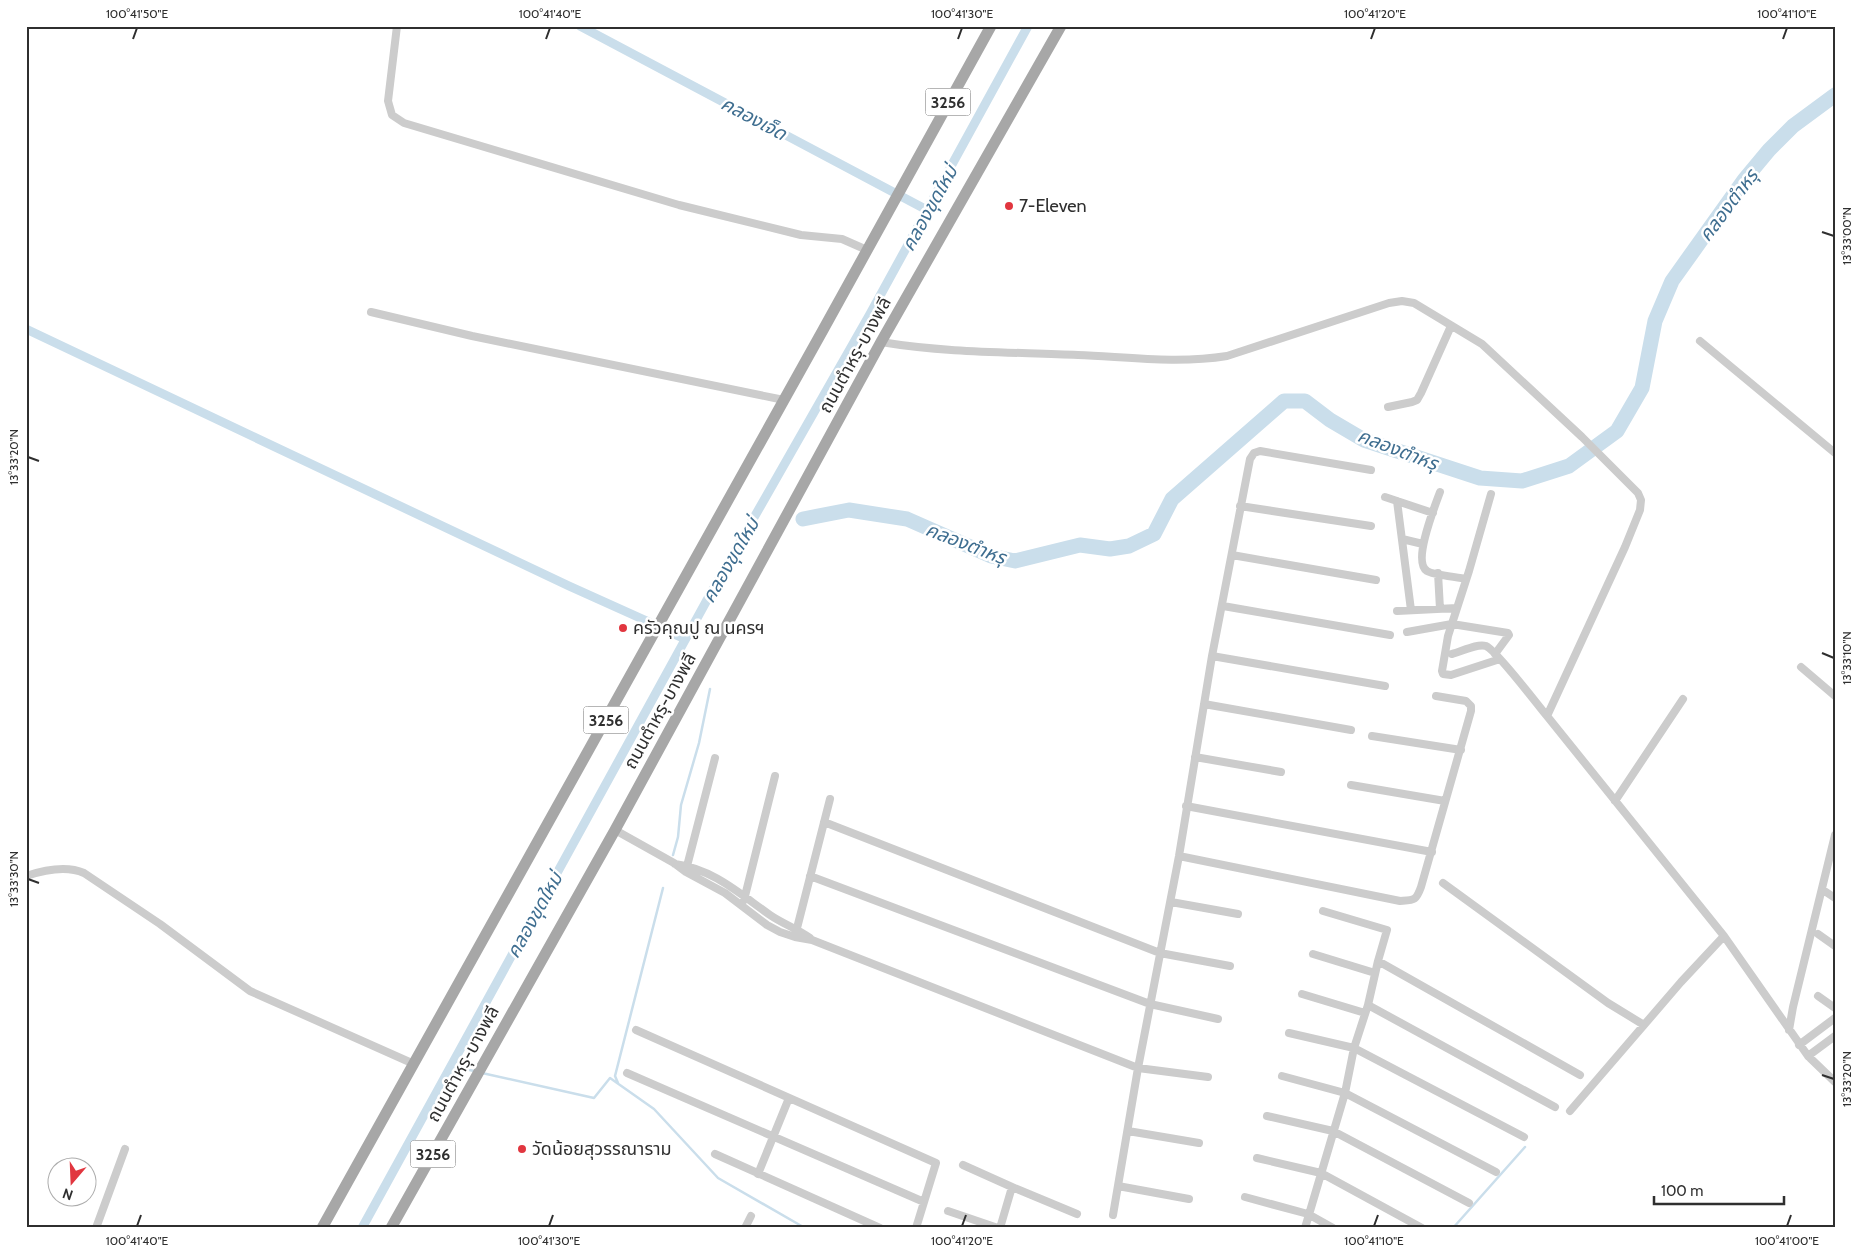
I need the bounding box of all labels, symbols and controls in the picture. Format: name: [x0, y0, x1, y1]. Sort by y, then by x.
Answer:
text: 100°41'50"E: [106, 6, 168, 21]
text: 100°41'40"E: [519, 6, 582, 21]
text: 100°41'30"E: [931, 6, 993, 21]
text: 100°41'20"E: [1344, 6, 1406, 21]
text: 100°41'10"E: [1757, 6, 1817, 21]
road number: 3256: [926, 88, 970, 115]
water label: คลองเจ็ด: [717, 92, 791, 146]
water label: คลองขุดใหม่: [897, 159, 964, 255]
water label: คลองตำหรุ: [1694, 164, 1764, 246]
place label: 7-Eleven: [1019, 195, 1087, 217]
marker: 7-Eleven: [1003, 200, 1015, 212]
text: 13°33'00"N: [1839, 207, 1854, 265]
street label: ถนนตำหรุ-บางพลี: [814, 293, 896, 417]
water label: คลองตำหรุ: [1355, 424, 1443, 476]
text: 13°33'20"N: [6, 429, 21, 485]
water label: คลองขุดใหม่: [697, 511, 765, 607]
water label: คลองตำหรุ: [923, 518, 1011, 570]
place label: ครัวคุณปู ณ นครฯ: [633, 617, 765, 640]
marker: ครัวคุณปู ณ นครฯ: [617, 622, 629, 634]
text: 13°33'10"N: [1839, 631, 1854, 685]
street label: ถนนตำหรุ-บางพลี: [619, 649, 701, 773]
road number: 3256: [584, 706, 628, 734]
text: 13°33'30"N: [6, 851, 21, 907]
water label: คลองขุดใหม่: [502, 866, 569, 962]
street label: ถนนตำหรุ-บางพลี: [422, 1002, 504, 1126]
text: 13°33'20"N: [1839, 1051, 1854, 1107]
place label: วัดน้อยสุวรรณาราม: [532, 1138, 672, 1160]
road number: 3256: [410, 1140, 456, 1168]
marker: วัดน้อยสุวรรณาราม: [516, 1143, 528, 1155]
north arrow: [48, 1156, 98, 1206]
scale bar: [1654, 1174, 1784, 1206]
text: 100 m: [1661, 1182, 1703, 1200]
text: N: [60, 1184, 75, 1204]
text: 100°41'40"E: [106, 1233, 169, 1248]
text: 100°41'30"E: [518, 1233, 580, 1248]
text: 100°41'20"E: [931, 1233, 993, 1248]
text: 100°41'10"E: [1344, 1233, 1404, 1248]
text: 100°41'00"E: [1755, 1233, 1819, 1248]

